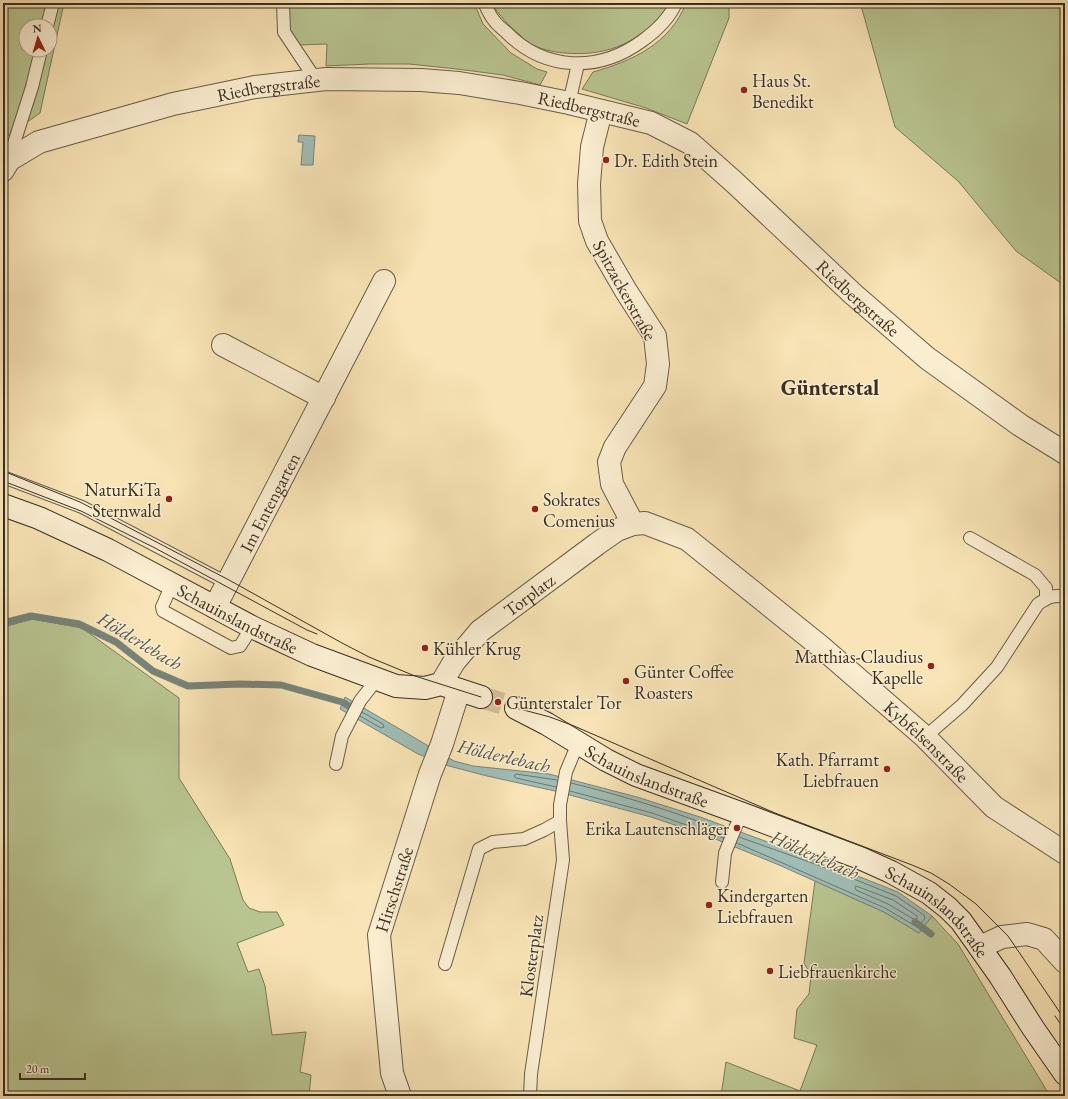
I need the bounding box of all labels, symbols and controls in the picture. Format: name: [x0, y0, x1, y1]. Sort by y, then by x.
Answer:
north arrow: [18, 18, 58, 58]
text: N: [32, 21, 42, 35]
street label: Riedbergstraße: [215, 68, 321, 106]
place label: Haus St. Benedikt: [752, 69, 814, 113]
marker: Haus St. Benedikt: [739, 85, 749, 95]
street label: Riedbergstraße: [536, 86, 643, 131]
place label: Dr. Edith Stein: [614, 149, 719, 172]
marker: Dr. Edith Stein: [601, 155, 611, 165]
street label: Spitzackerstraße: [588, 236, 662, 344]
street label: Riedbergstraße: [812, 254, 905, 341]
district label: Günterstal: [781, 373, 879, 402]
street label: Im Entengarten: [234, 448, 305, 556]
place label: NaturKiTa Sternwald: [84, 478, 162, 522]
place label: Sokrates Comenius: [543, 488, 615, 532]
marker: NaturKiTa Sternwald: [164, 494, 174, 504]
marker: Sokrates Comenius: [530, 504, 540, 514]
street label: Torplatz: [499, 568, 559, 621]
street label: Schauinslandstraße: [174, 578, 302, 658]
water label: Hölderlebach: [92, 606, 187, 676]
place label: Kühler Krug: [433, 637, 521, 660]
marker: Kühler Krug: [420, 643, 430, 653]
place label: Matthias-Claudius Kapelle: [794, 645, 923, 689]
place label: Günter Coffee Roasters: [634, 660, 734, 704]
marker: Matthias-Claudius Kapelle: [926, 661, 936, 671]
marker: Günter Coffee Roasters: [621, 676, 631, 686]
place label: Günterstaler Tor: [506, 691, 622, 714]
street label: Kybfelsenstraße: [879, 695, 974, 787]
marker: Günterstaler Tor: [493, 697, 503, 707]
water label: Hölderlebach: [454, 733, 553, 779]
street label: Schauinslandstraße: [581, 739, 712, 812]
place label: Kath. Pfarramt Liebfrauen: [776, 748, 879, 792]
marker: Kath. Pfarramt Liebfrauen: [882, 764, 892, 774]
place label: Erika Lautenschläger: [585, 817, 729, 840]
marker: Erika Lautenschläger: [732, 823, 742, 833]
water label: Hölderlebach: [766, 824, 863, 886]
street label: Hirschstraße: [369, 844, 418, 935]
street label: Schauinslandstraße: [882, 860, 995, 962]
place label: Kindergarten Liebfrauen: [717, 884, 809, 928]
marker: Kindergarten Liebfrauen: [704, 900, 714, 910]
street label: Klosterplatz: [514, 913, 548, 999]
place label: Liebfrauenkirche: [778, 960, 897, 983]
marker: Liebfrauenkirche: [765, 966, 775, 976]
scale bar: [20, 1055, 85, 1081]
text: 20 m: [26, 1061, 50, 1077]

